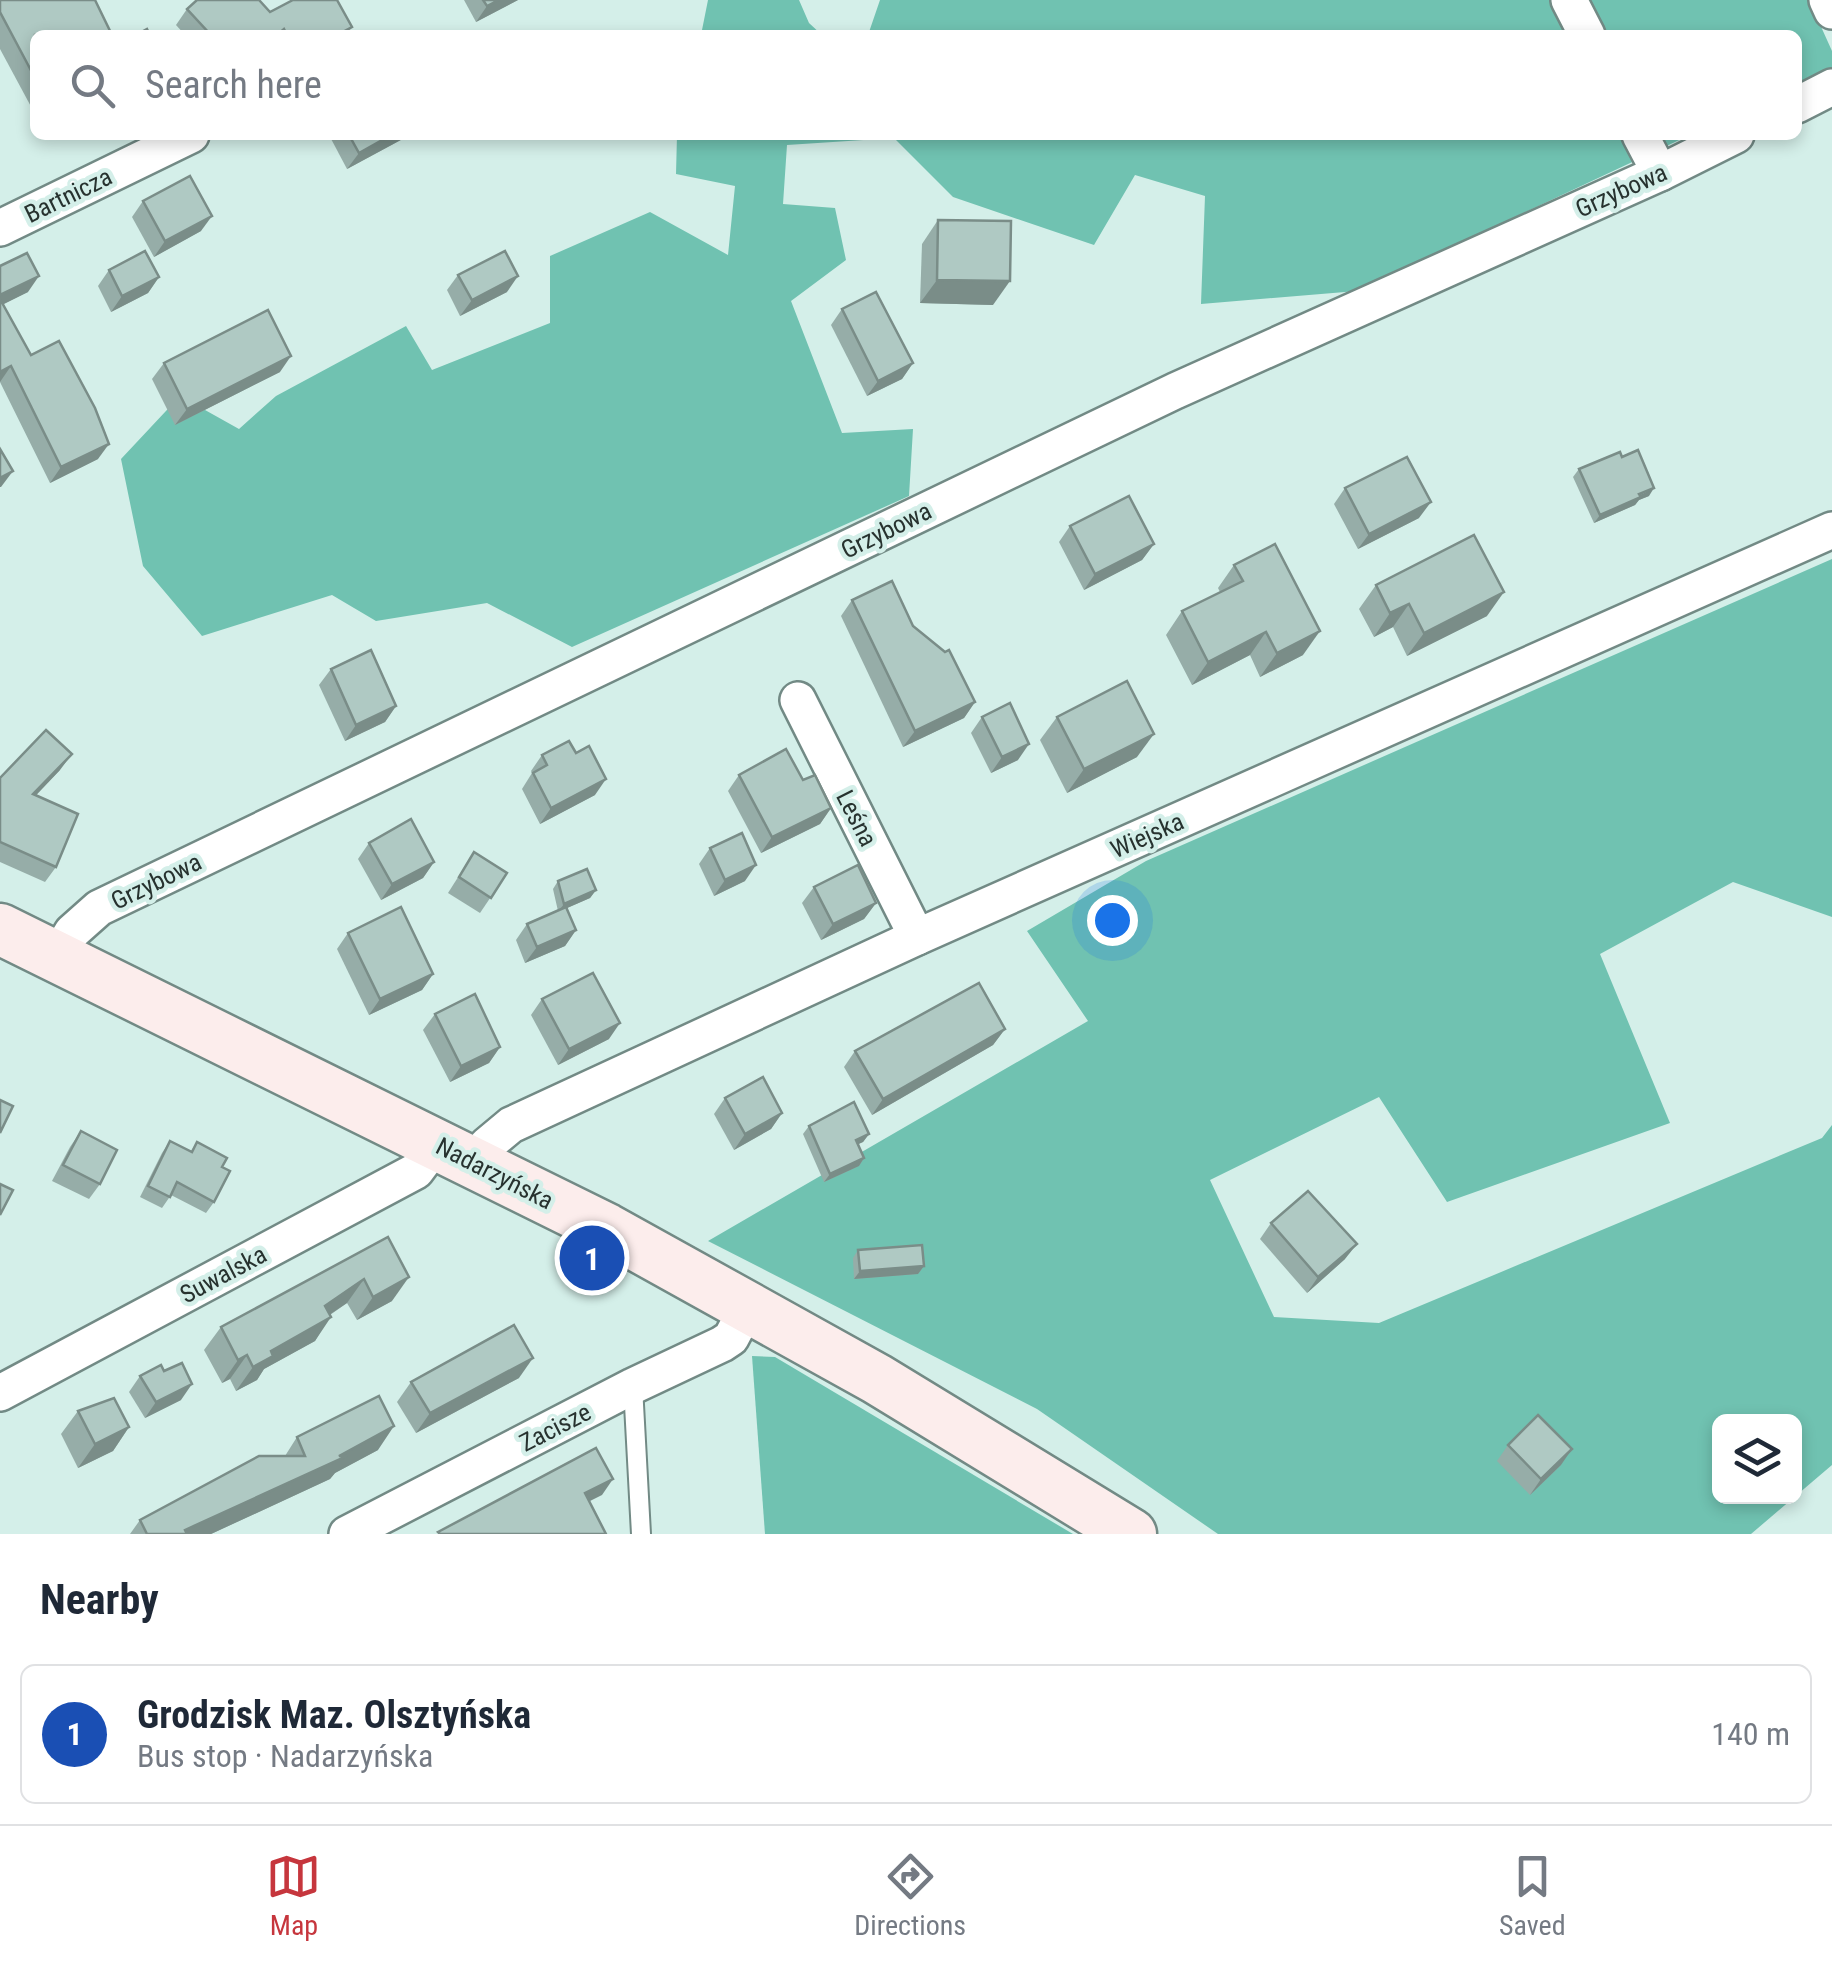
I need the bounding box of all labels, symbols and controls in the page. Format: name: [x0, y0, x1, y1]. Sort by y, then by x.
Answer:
search box: [30, 30, 1802, 140]
icon: search: [65, 58, 120, 113]
text: Search here: [145, 63, 322, 107]
street label: Grzybowa: [1571, 158, 1671, 223]
street label: Bartnicza: [20, 162, 117, 229]
street label: Grzybowa: [836, 496, 936, 565]
street label: Leśna: [830, 785, 883, 851]
street label: Wiejska: [1106, 807, 1188, 864]
street label: Grzybowa: [106, 847, 206, 916]
your location: [1087, 895, 1138, 946]
street label: Nadarzyńska: [431, 1132, 558, 1215]
pin: 1: [560, 1220, 624, 1296]
street label: Suwalska: [175, 1240, 271, 1309]
street label: Zacisze: [515, 1397, 596, 1458]
map controls: [1712, 1414, 1802, 1504]
button: layers: [1712, 1414, 1802, 1504]
text: Nearby: [40, 1575, 159, 1624]
text: Grodzisk Maz. Olsztyńska: [137, 1693, 531, 1737]
text: 1: [66, 1715, 83, 1753]
text: 140 m: [1711, 1715, 1790, 1753]
text: Bus stop · Nadarzyńska: [137, 1737, 433, 1775]
tab: Map: [266, 1849, 321, 1942]
tab: Directions: [854, 1849, 966, 1942]
tab: Saved: [1499, 1849, 1566, 1942]

